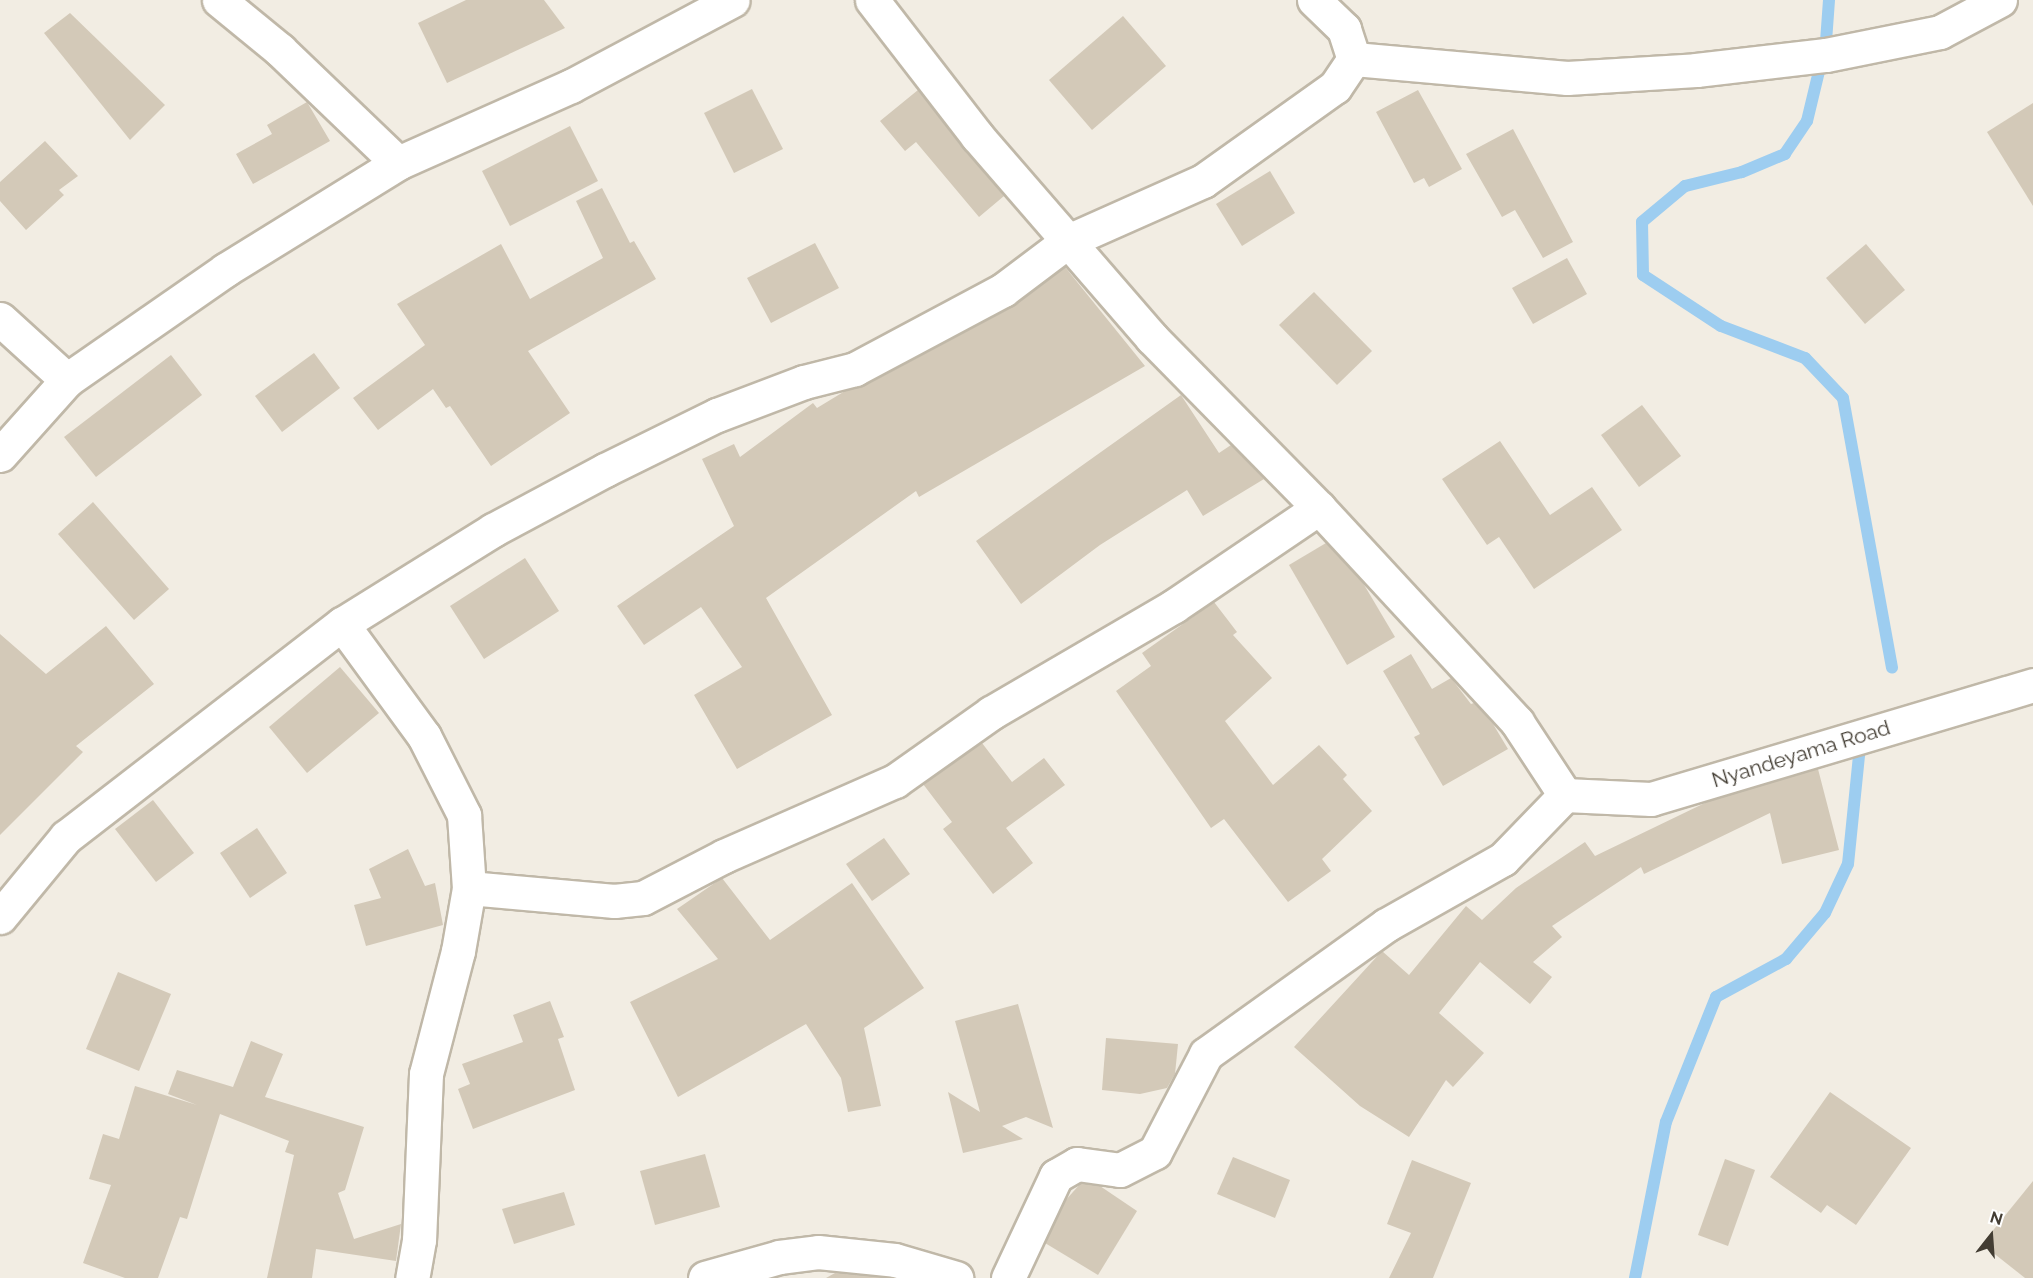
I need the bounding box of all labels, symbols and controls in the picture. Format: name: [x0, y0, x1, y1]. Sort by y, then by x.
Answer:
street label: Nyandeyama Road: [1709, 715, 1893, 793]
north arrow: [1961, 1206, 2021, 1266]
text: N: [1988, 1207, 2005, 1229]

